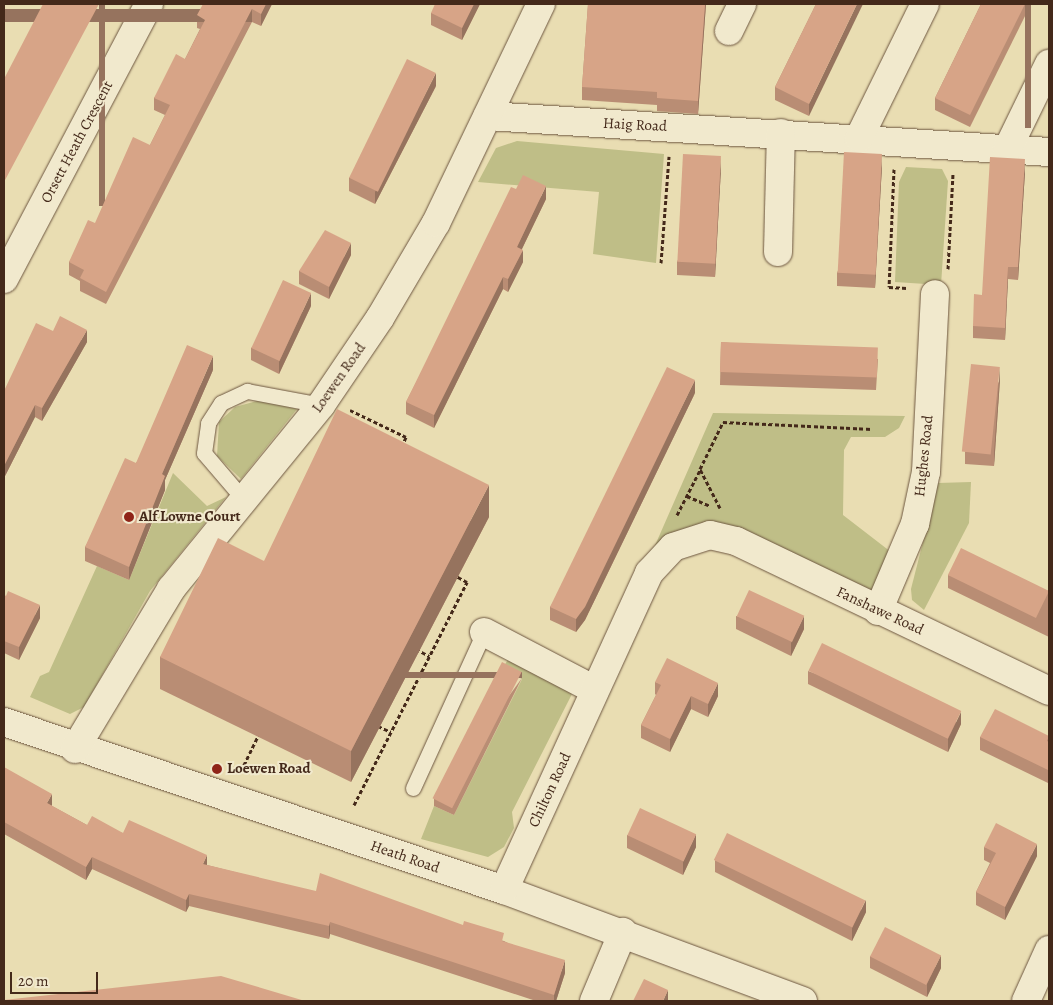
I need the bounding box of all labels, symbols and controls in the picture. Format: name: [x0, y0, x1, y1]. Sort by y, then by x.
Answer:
street label: Orsett Heath Crescent: [37, 78, 117, 206]
street label: Haig Road: [603, 114, 667, 136]
street label: Loewen Road: [308, 340, 370, 416]
street label: Hughes Road: [911, 414, 937, 498]
place label: Alf Lowne Court: [139, 508, 241, 526]
marker: Alf Lowne Court: [123, 511, 135, 523]
street label: Fanshawe Road: [833, 583, 927, 639]
street label: Chilton Road: [525, 750, 575, 830]
place label: Loewen Road: [227, 760, 311, 778]
marker: Loewen Road: [211, 763, 223, 775]
street label: Heath Road: [368, 837, 442, 877]
scale bar: [12, 962, 100, 994]
text: 20 m: [18, 971, 49, 991]

